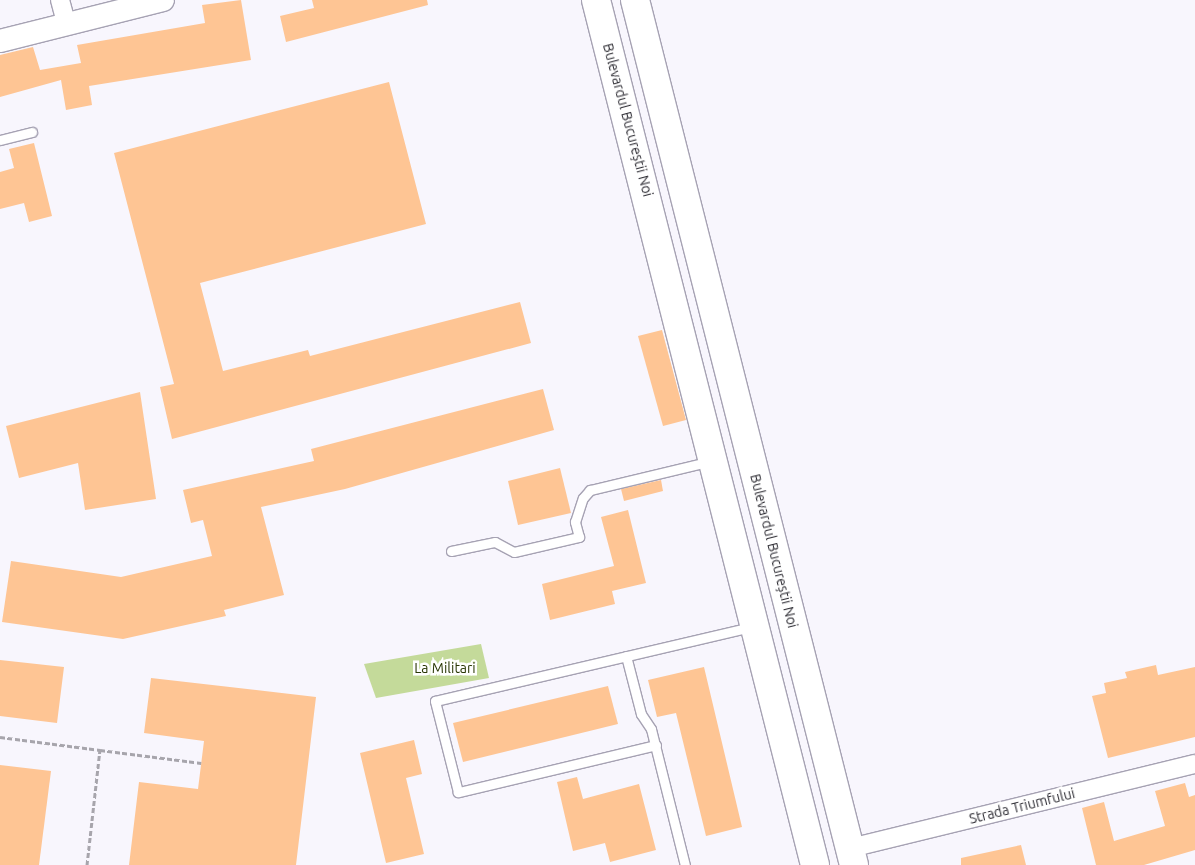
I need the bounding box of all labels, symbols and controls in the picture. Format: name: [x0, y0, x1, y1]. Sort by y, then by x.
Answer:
street label: Bulevardul Bucureștii Noi: [599, 41, 657, 199]
street label: Bulevardul Bucureștii Noi: [747, 472, 801, 630]
park label: La Militari: [414, 660, 476, 676]
street label: Strada Triumfului: [967, 785, 1077, 827]

